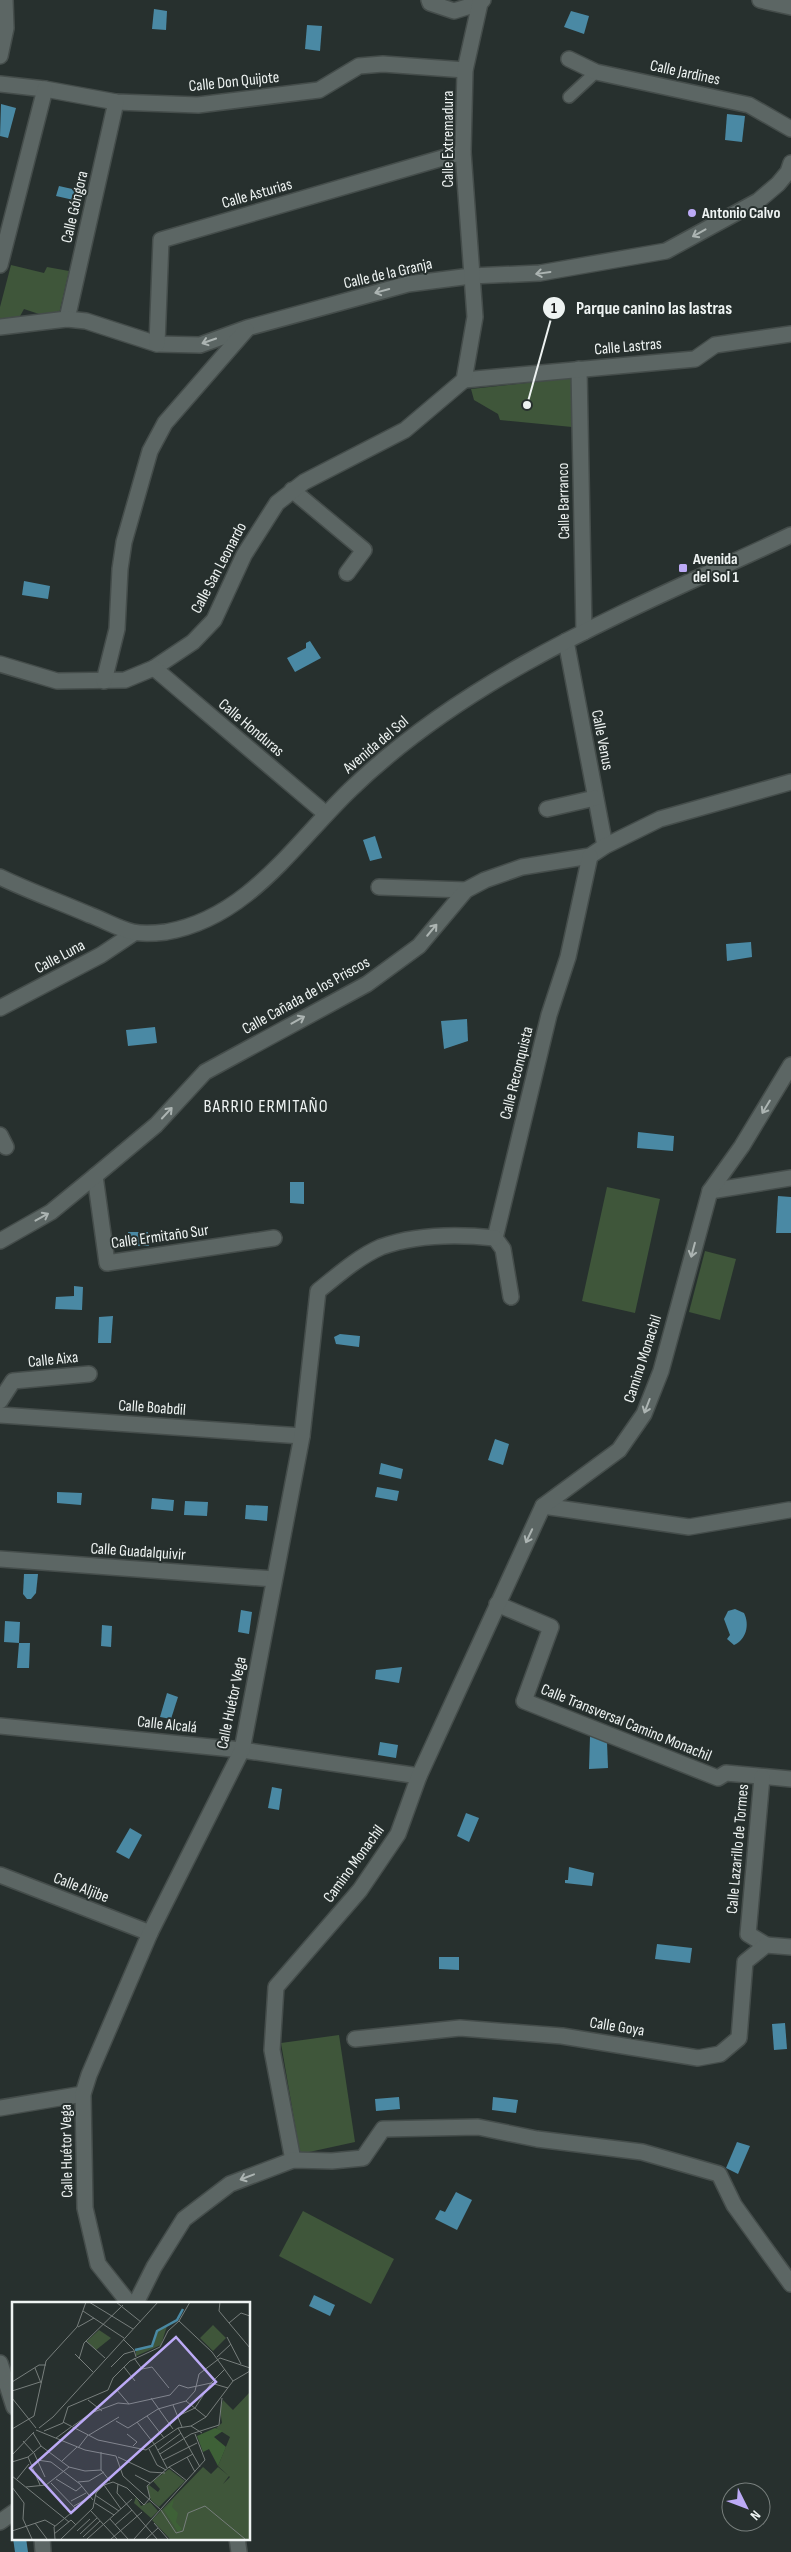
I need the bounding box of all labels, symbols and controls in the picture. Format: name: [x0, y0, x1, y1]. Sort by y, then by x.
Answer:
street label: Calle Jardines: [648, 56, 722, 90]
street label: Calle Don Quijote: [188, 68, 280, 96]
street label: Calle Extremadura: [439, 90, 458, 188]
street label: Calle Góngora: [57, 169, 93, 245]
street label: Calle Asturias: [220, 175, 295, 213]
place label: Antonio Calvo: [701, 204, 780, 223]
marker: Antonio Calvo: [686, 207, 698, 219]
one-way arrow: [692, 229, 707, 238]
street label: Calle de la Granja: [342, 255, 434, 293]
one-way arrow: [535, 268, 551, 278]
one-way arrow: [374, 287, 390, 296]
callout: Parque canino las lastras: [541, 291, 743, 324]
text: Parque canino las lastras: [576, 298, 732, 319]
text: 1: [551, 299, 557, 318]
street label: Calle Lastras: [594, 335, 663, 359]
one-way arrow: [201, 337, 217, 347]
street label: Calle Barranco: [554, 462, 574, 540]
street label: Calle San Leonardo: [187, 519, 251, 617]
place label: Avenida del Sol 1: [692, 550, 739, 587]
marker: Avenida del Sol 1: [677, 562, 689, 574]
street label: Calle Honduras: [214, 695, 288, 761]
street label: Calle Venus: [587, 708, 617, 772]
street label: Avenida del Sol: [339, 712, 413, 778]
one-way arrow: [427, 924, 438, 937]
street label: Calle Luna: [32, 936, 88, 978]
street label: Calle Cañada de los Priscos: [239, 953, 373, 1039]
one-way arrow: [291, 1015, 306, 1025]
street label: Calle Reconquista: [496, 1025, 538, 1121]
district label: BARRIO ERMITAÑO: [203, 1096, 329, 1117]
one-way arrow: [760, 1100, 771, 1114]
one-way arrow: [161, 1107, 173, 1119]
one-way arrow: [35, 1211, 49, 1221]
street label: Calle Ermitaño Sur: [110, 1221, 210, 1253]
one-way arrow: [688, 1242, 697, 1258]
street label: Camino Monachil: [620, 1313, 666, 1405]
street label: Calle Aixa: [27, 1348, 79, 1372]
street label: Calle Boabdil: [118, 1396, 186, 1420]
one-way arrow: [642, 1398, 651, 1413]
one-way arrow: [524, 1528, 533, 1543]
street label: Calle Guadalquivir: [90, 1539, 187, 1565]
street label: Calle Huétor Vega: [213, 1655, 251, 1751]
street label: Calle Transversal Camino Monachil: [538, 1680, 714, 1766]
street label: Calle Alcalá: [136, 1712, 198, 1738]
street label: Calle Lazarillo de Tormes: [723, 1783, 753, 1915]
street label: Camino Monachil: [319, 1821, 389, 1907]
street label: Calle Aljibe: [51, 1869, 111, 1907]
street label: Calle Goya: [588, 2013, 646, 2041]
street label: Calle Huétor Vega: [57, 2104, 77, 2198]
one-way arrow: [240, 2173, 255, 2182]
inset map: [12, 2302, 250, 2540]
north arrow: [721, 2482, 771, 2532]
text: N: [746, 2507, 764, 2524]

